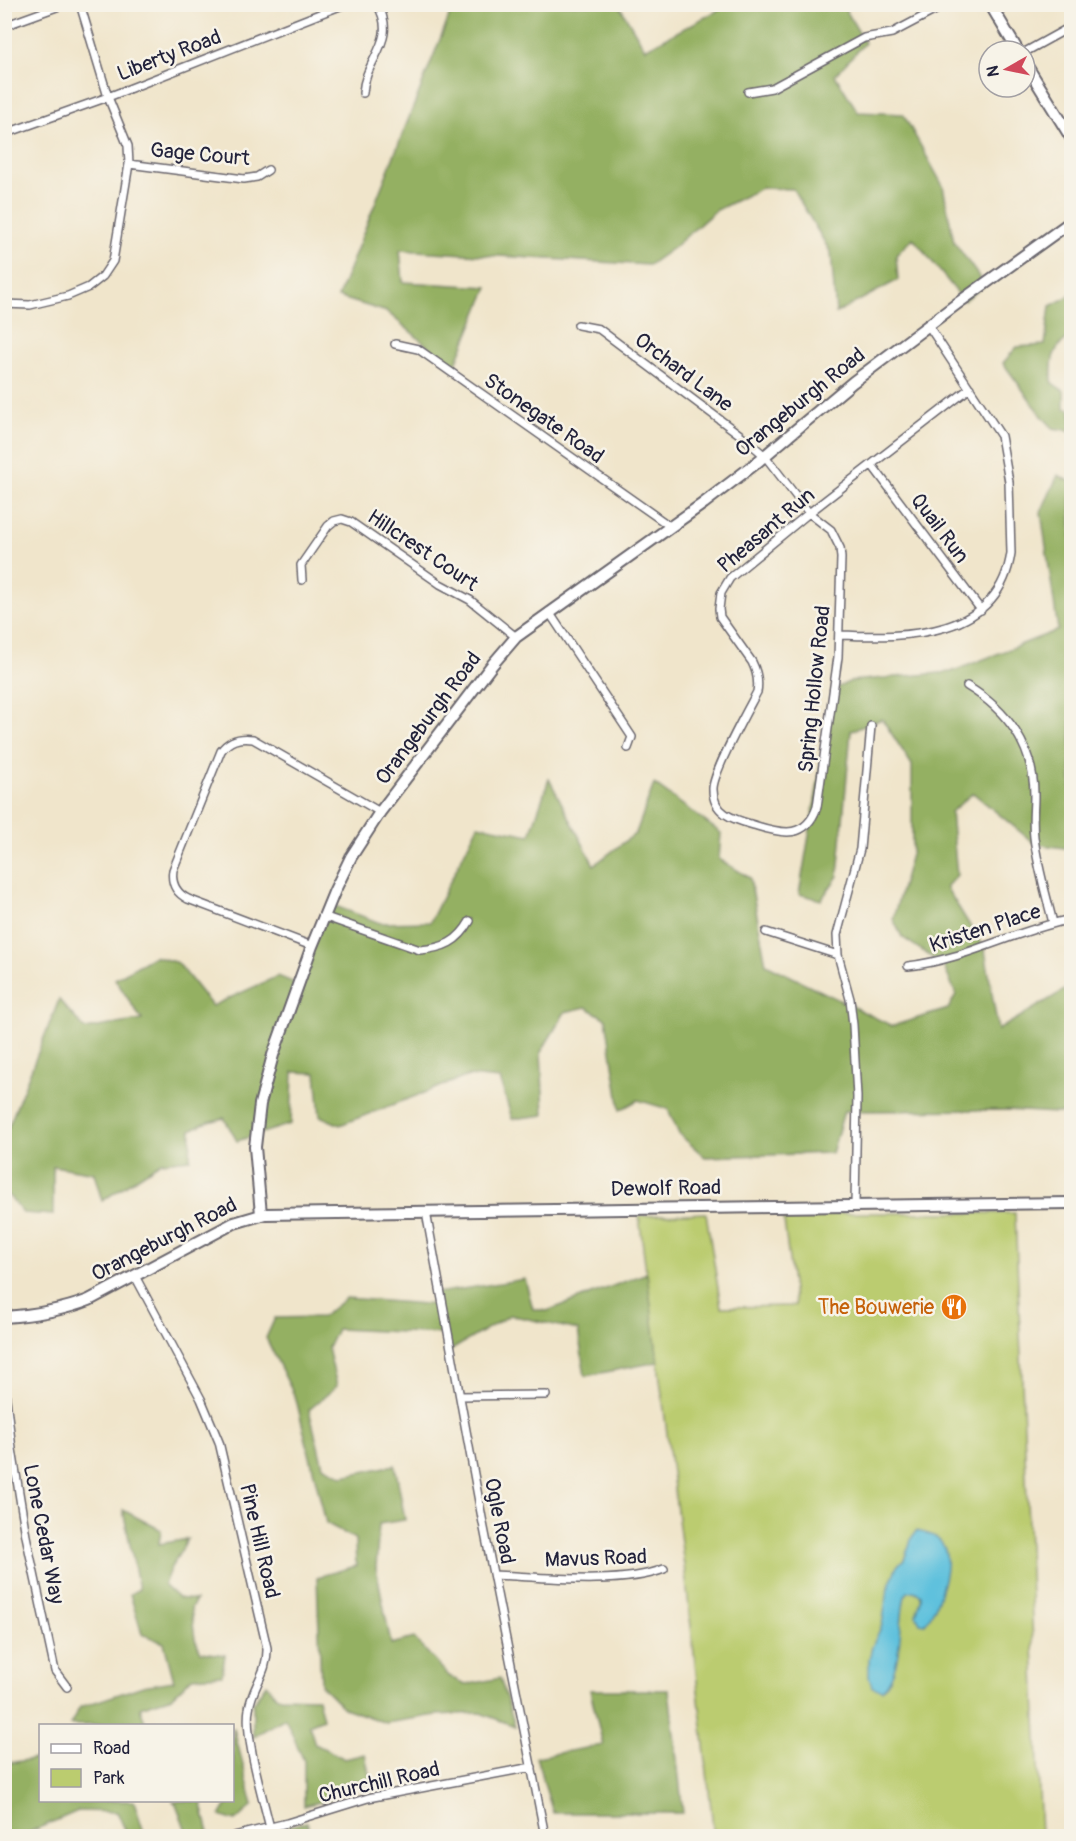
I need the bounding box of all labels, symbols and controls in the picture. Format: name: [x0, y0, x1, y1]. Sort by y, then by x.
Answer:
street label: Liberty Road: [113, 23, 225, 88]
north arrow: [977, 39, 1037, 99]
text: N: [982, 64, 1004, 78]
street label: Gage Court: [149, 137, 251, 172]
street label: Orchard Lane: [629, 327, 739, 419]
street label: Orangeburgh Road: [730, 342, 871, 463]
street label: Stonegate Road: [478, 367, 609, 470]
street label: Pheasant Run: [712, 482, 821, 579]
street label: Quail Run: [904, 488, 975, 569]
street label: Hillcrest Court: [362, 503, 484, 598]
street label: Spring Hollow Road: [792, 604, 837, 774]
street label: Orangeburgh Road: [370, 646, 487, 790]
street label: Kristen Place: [926, 898, 1045, 959]
street label: Dewolf Road: [611, 1174, 722, 1203]
street label: Orangeburgh Road: [87, 1191, 242, 1288]
restaurant icon: The Bouwerie: [939, 1292, 969, 1322]
place label: The Bouwerie: [818, 1294, 935, 1321]
street label: Lone Cedar Way: [17, 1462, 70, 1606]
street label: Ogle Road: [478, 1476, 521, 1567]
street label: Pine Hill Road: [233, 1481, 286, 1601]
street label: Mavus Road: [544, 1543, 648, 1574]
legend: [39, 1724, 234, 1802]
text: Road: [93, 1737, 130, 1760]
street label: Churchill Road: [316, 1755, 442, 1810]
text: Park: [93, 1767, 125, 1790]

